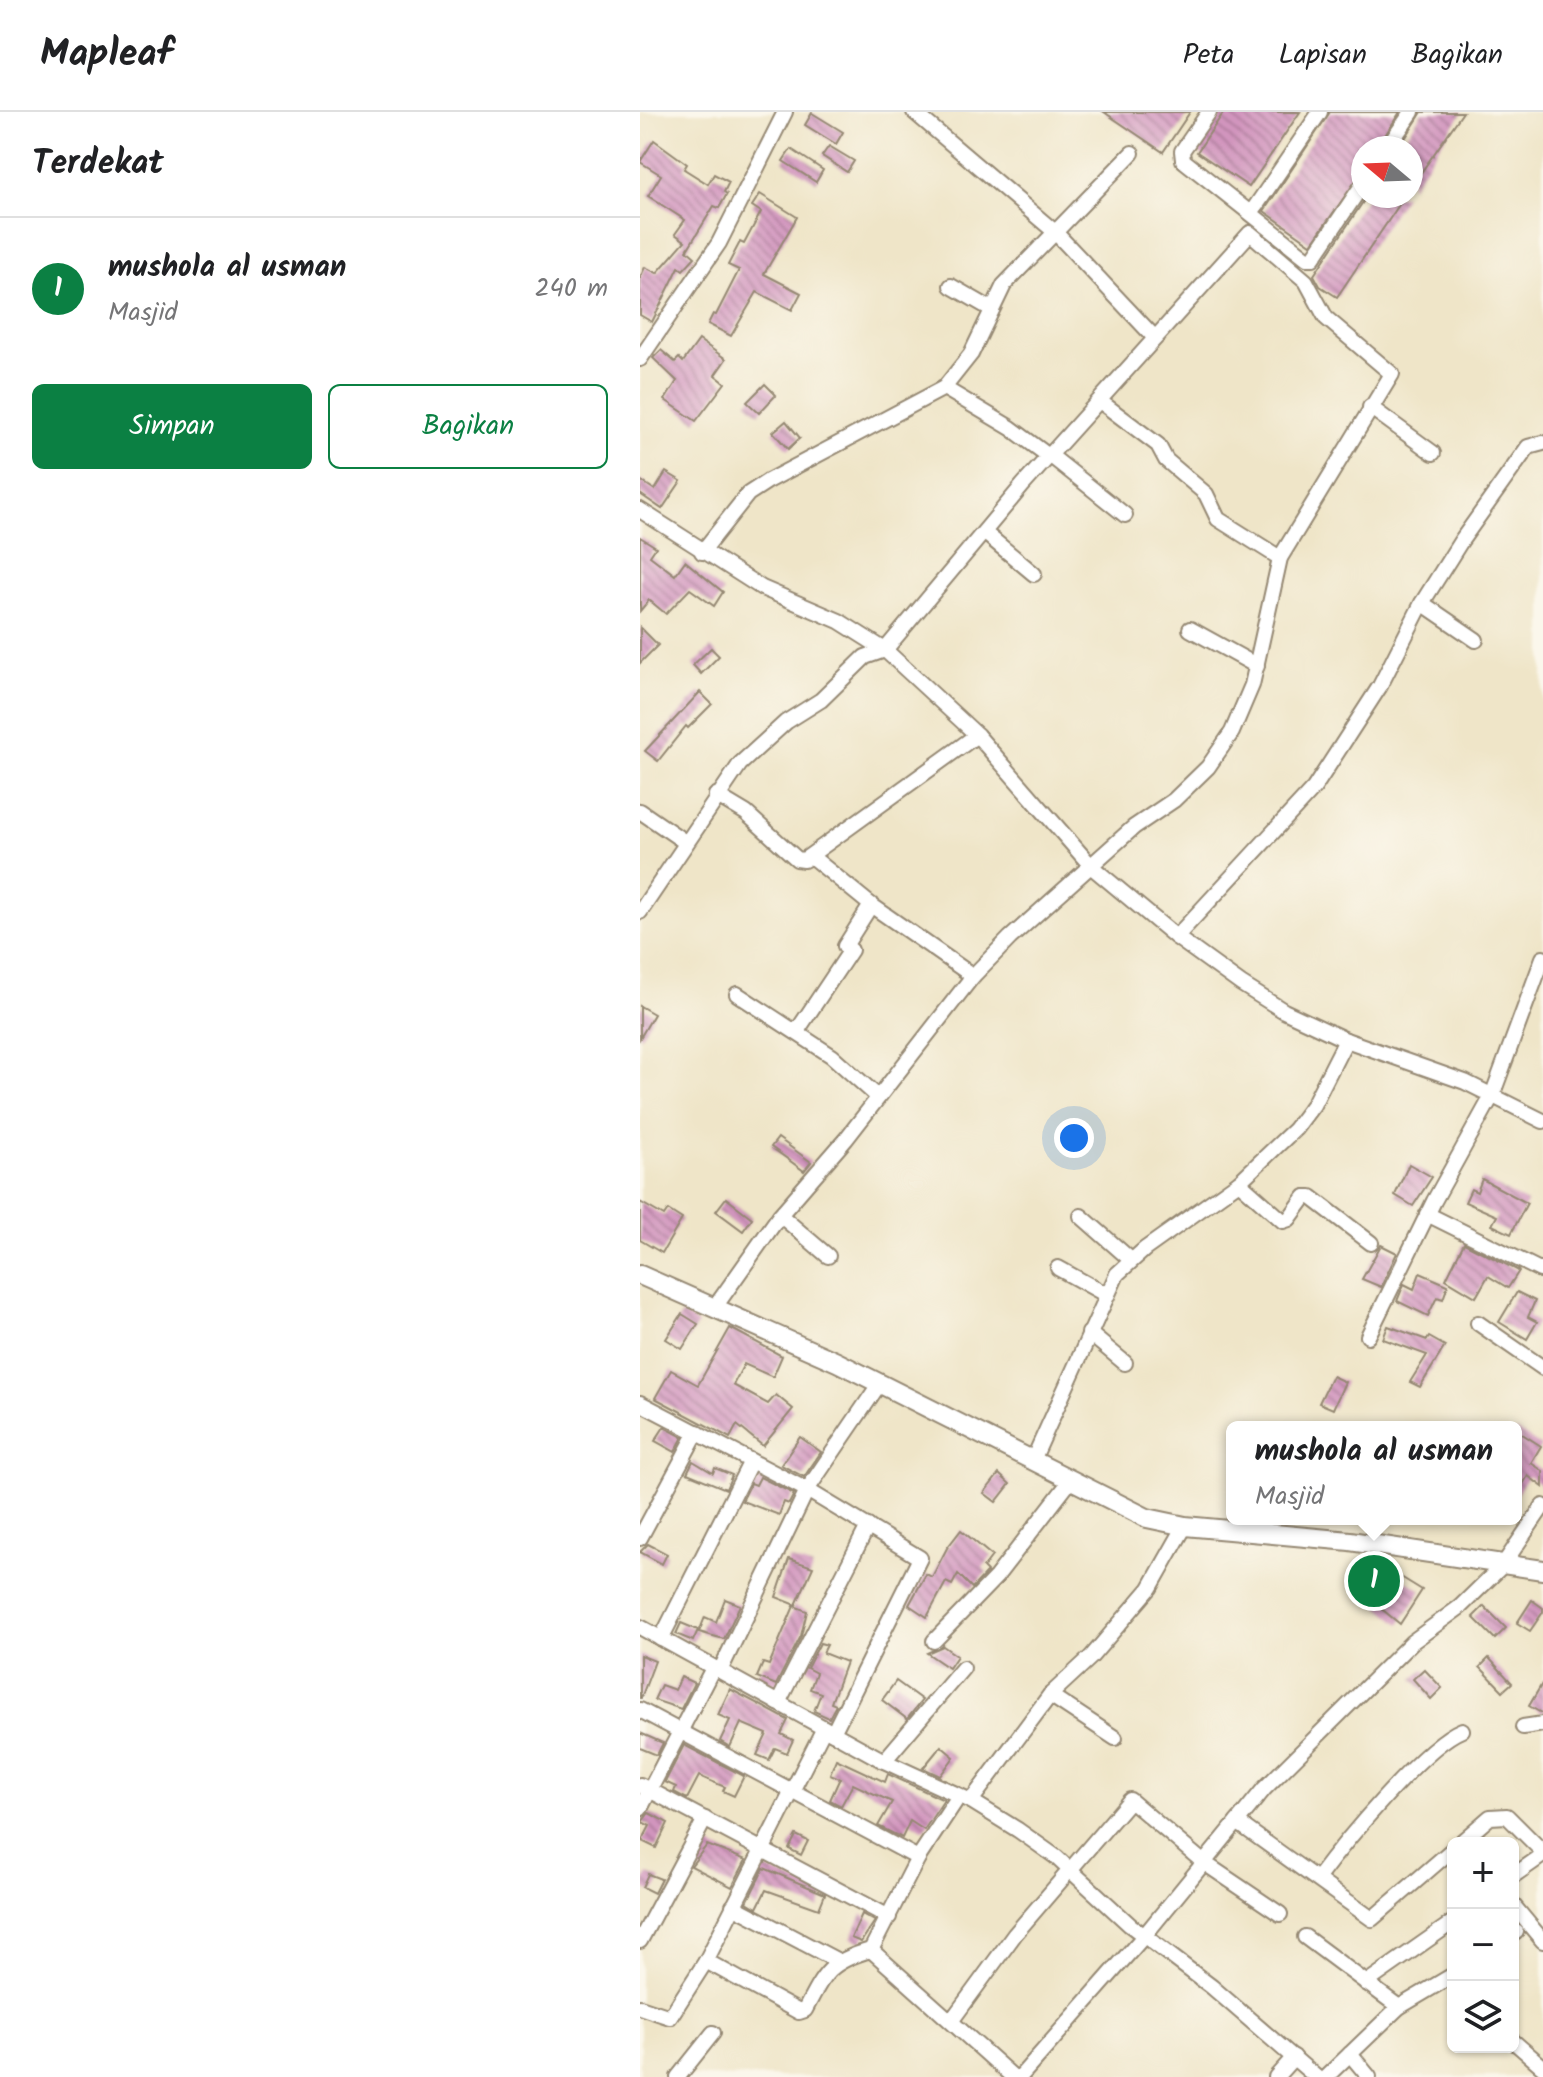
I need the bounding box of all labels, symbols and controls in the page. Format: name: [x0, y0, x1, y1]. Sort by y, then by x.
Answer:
text: Mapleaf: [40, 25, 173, 85]
text: Peta: [1183, 33, 1234, 78]
text: Lapisan: [1278, 33, 1367, 78]
text: Bagikan: [1411, 33, 1503, 78]
north arrow: [1351, 136, 1423, 208]
text: Terdekat: [32, 137, 164, 191]
text: mushola al usman: [108, 244, 346, 292]
text: 1: [54, 268, 62, 310]
text: 240 m: [534, 268, 608, 310]
text: Masjid: [108, 292, 178, 334]
button: Simpan: [32, 384, 312, 469]
button: Bagikan: [328, 384, 608, 469]
your location: [1054, 1118, 1094, 1158]
popup: [1226, 1421, 1522, 1525]
text: mushola al usman: [1255, 1428, 1493, 1476]
text: Masjid: [1255, 1476, 1324, 1518]
pin: 1: [1348, 1551, 1400, 1611]
map controls: [1447, 1837, 1519, 2053]
button: +: [1447, 1837, 1519, 1909]
button: −: [1447, 1909, 1519, 1981]
button: layers: [1447, 1981, 1519, 2053]

